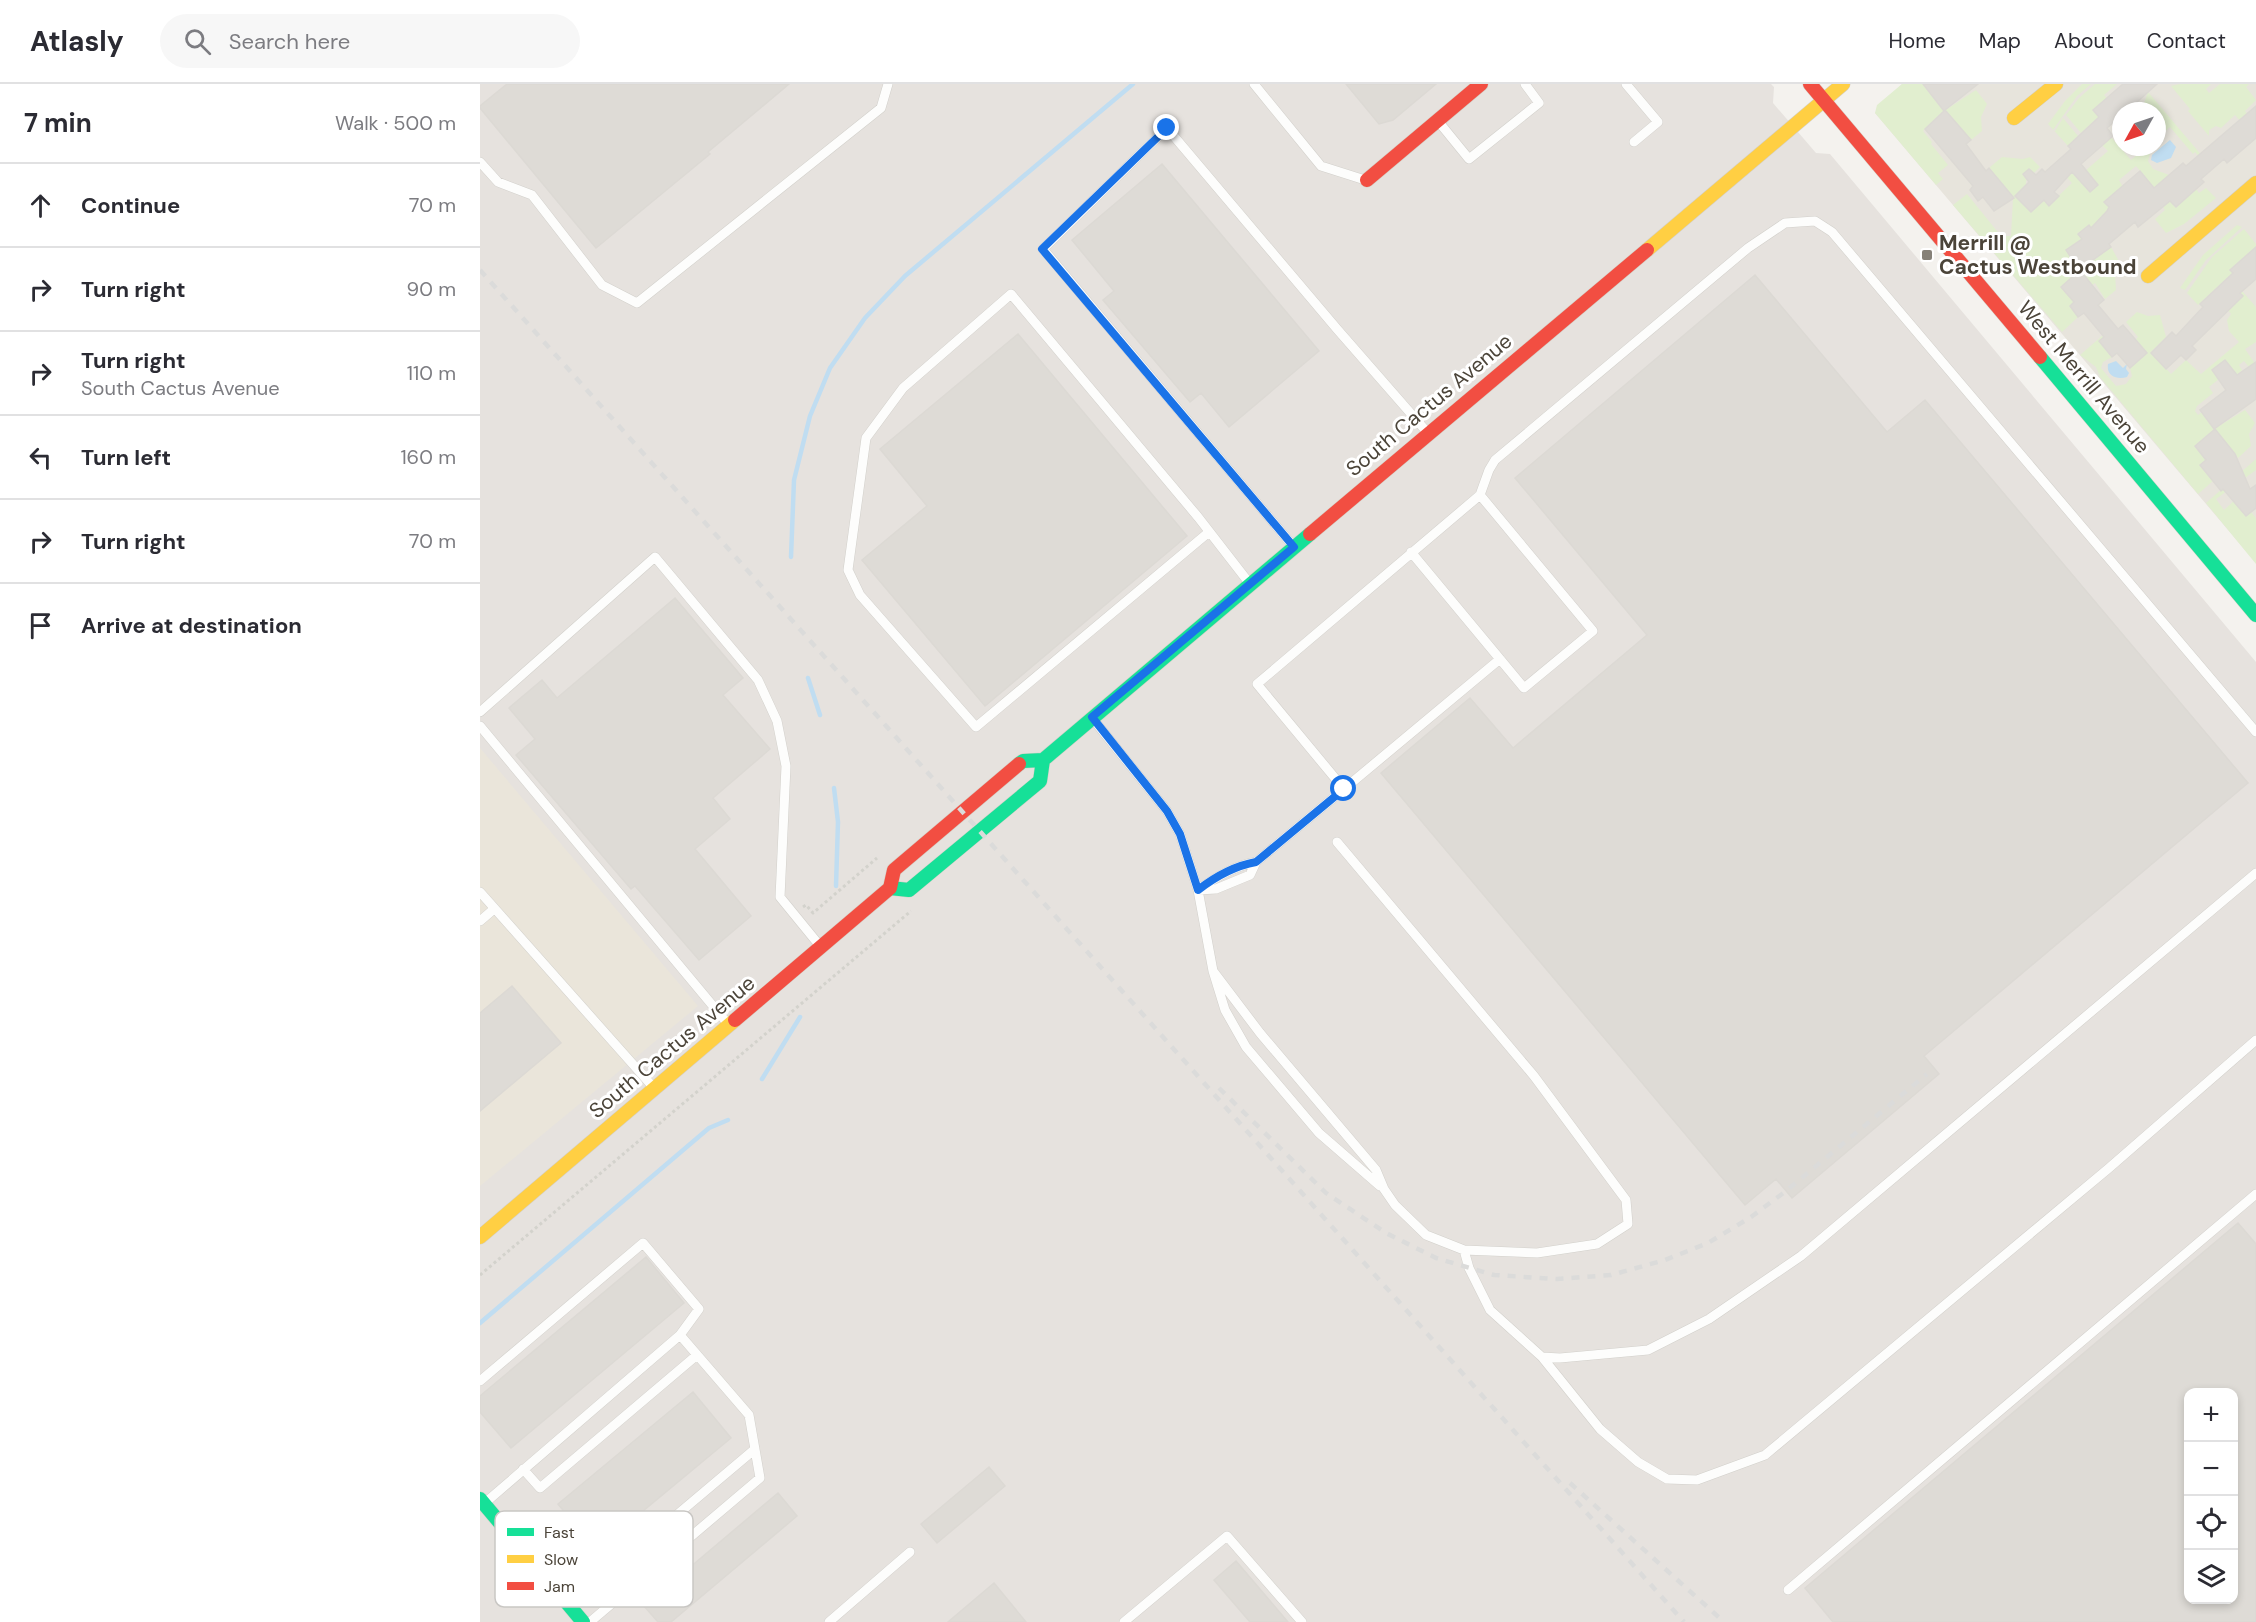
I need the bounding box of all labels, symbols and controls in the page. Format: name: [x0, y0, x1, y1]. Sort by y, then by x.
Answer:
search box: [160, 14, 580, 68]
text: Atlasly: [30, 23, 124, 60]
icon: search: [181, 25, 214, 58]
text: Search here: [229, 27, 350, 56]
text: Home: [1888, 27, 1946, 55]
text: Map: [1979, 27, 2021, 55]
text: About: [2054, 27, 2114, 55]
text: Contact: [2147, 27, 2226, 55]
north arrow: [2112, 102, 2166, 156]
text: 7 min: [24, 106, 92, 140]
text: Walk · 500 m: [335, 110, 456, 136]
route end: [1153, 114, 1179, 140]
icon: ahead: [24, 189, 57, 222]
text: Continue: [81, 191, 180, 220]
text: 70 m: [409, 192, 456, 218]
place label: Merrill @ Cactus Westbound: [1939, 229, 2137, 281]
marker: Merrill @ Cactus Westbound: [1920, 248, 1934, 262]
icon: right: [24, 273, 57, 306]
text: Turn right: [81, 275, 186, 304]
text: 90 m: [407, 276, 456, 302]
street label: West Merrill Avenue: [2012, 295, 2156, 459]
street label: South Cactus Avenue: [1340, 327, 1518, 483]
text: Turn right: [81, 346, 186, 375]
icon: right: [24, 357, 57, 390]
text: 110 m: [407, 360, 456, 386]
text: South Cactus Avenue: [81, 375, 280, 401]
icon: left: [24, 441, 57, 474]
text: Turn left: [81, 443, 171, 472]
text: 160 m: [400, 444, 456, 470]
icon: right: [24, 525, 57, 558]
text: Turn right: [81, 527, 186, 556]
text: 70 m: [409, 528, 456, 554]
icon: arrive: [24, 609, 57, 642]
text: Arrive at destination: [81, 611, 302, 640]
route start: [1330, 775, 1356, 801]
street label: South Cactus Avenue: [583, 969, 761, 1125]
map controls: [2184, 1388, 2238, 1604]
button: +: [2184, 1388, 2238, 1442]
button: −: [2184, 1442, 2238, 1496]
button: locate: [2184, 1496, 2238, 1550]
legend: [495, 1511, 693, 1607]
text: Fast: [544, 1522, 575, 1543]
text: Slow: [544, 1549, 578, 1570]
button: layers: [2184, 1550, 2238, 1604]
text: Jam: [544, 1576, 575, 1597]

